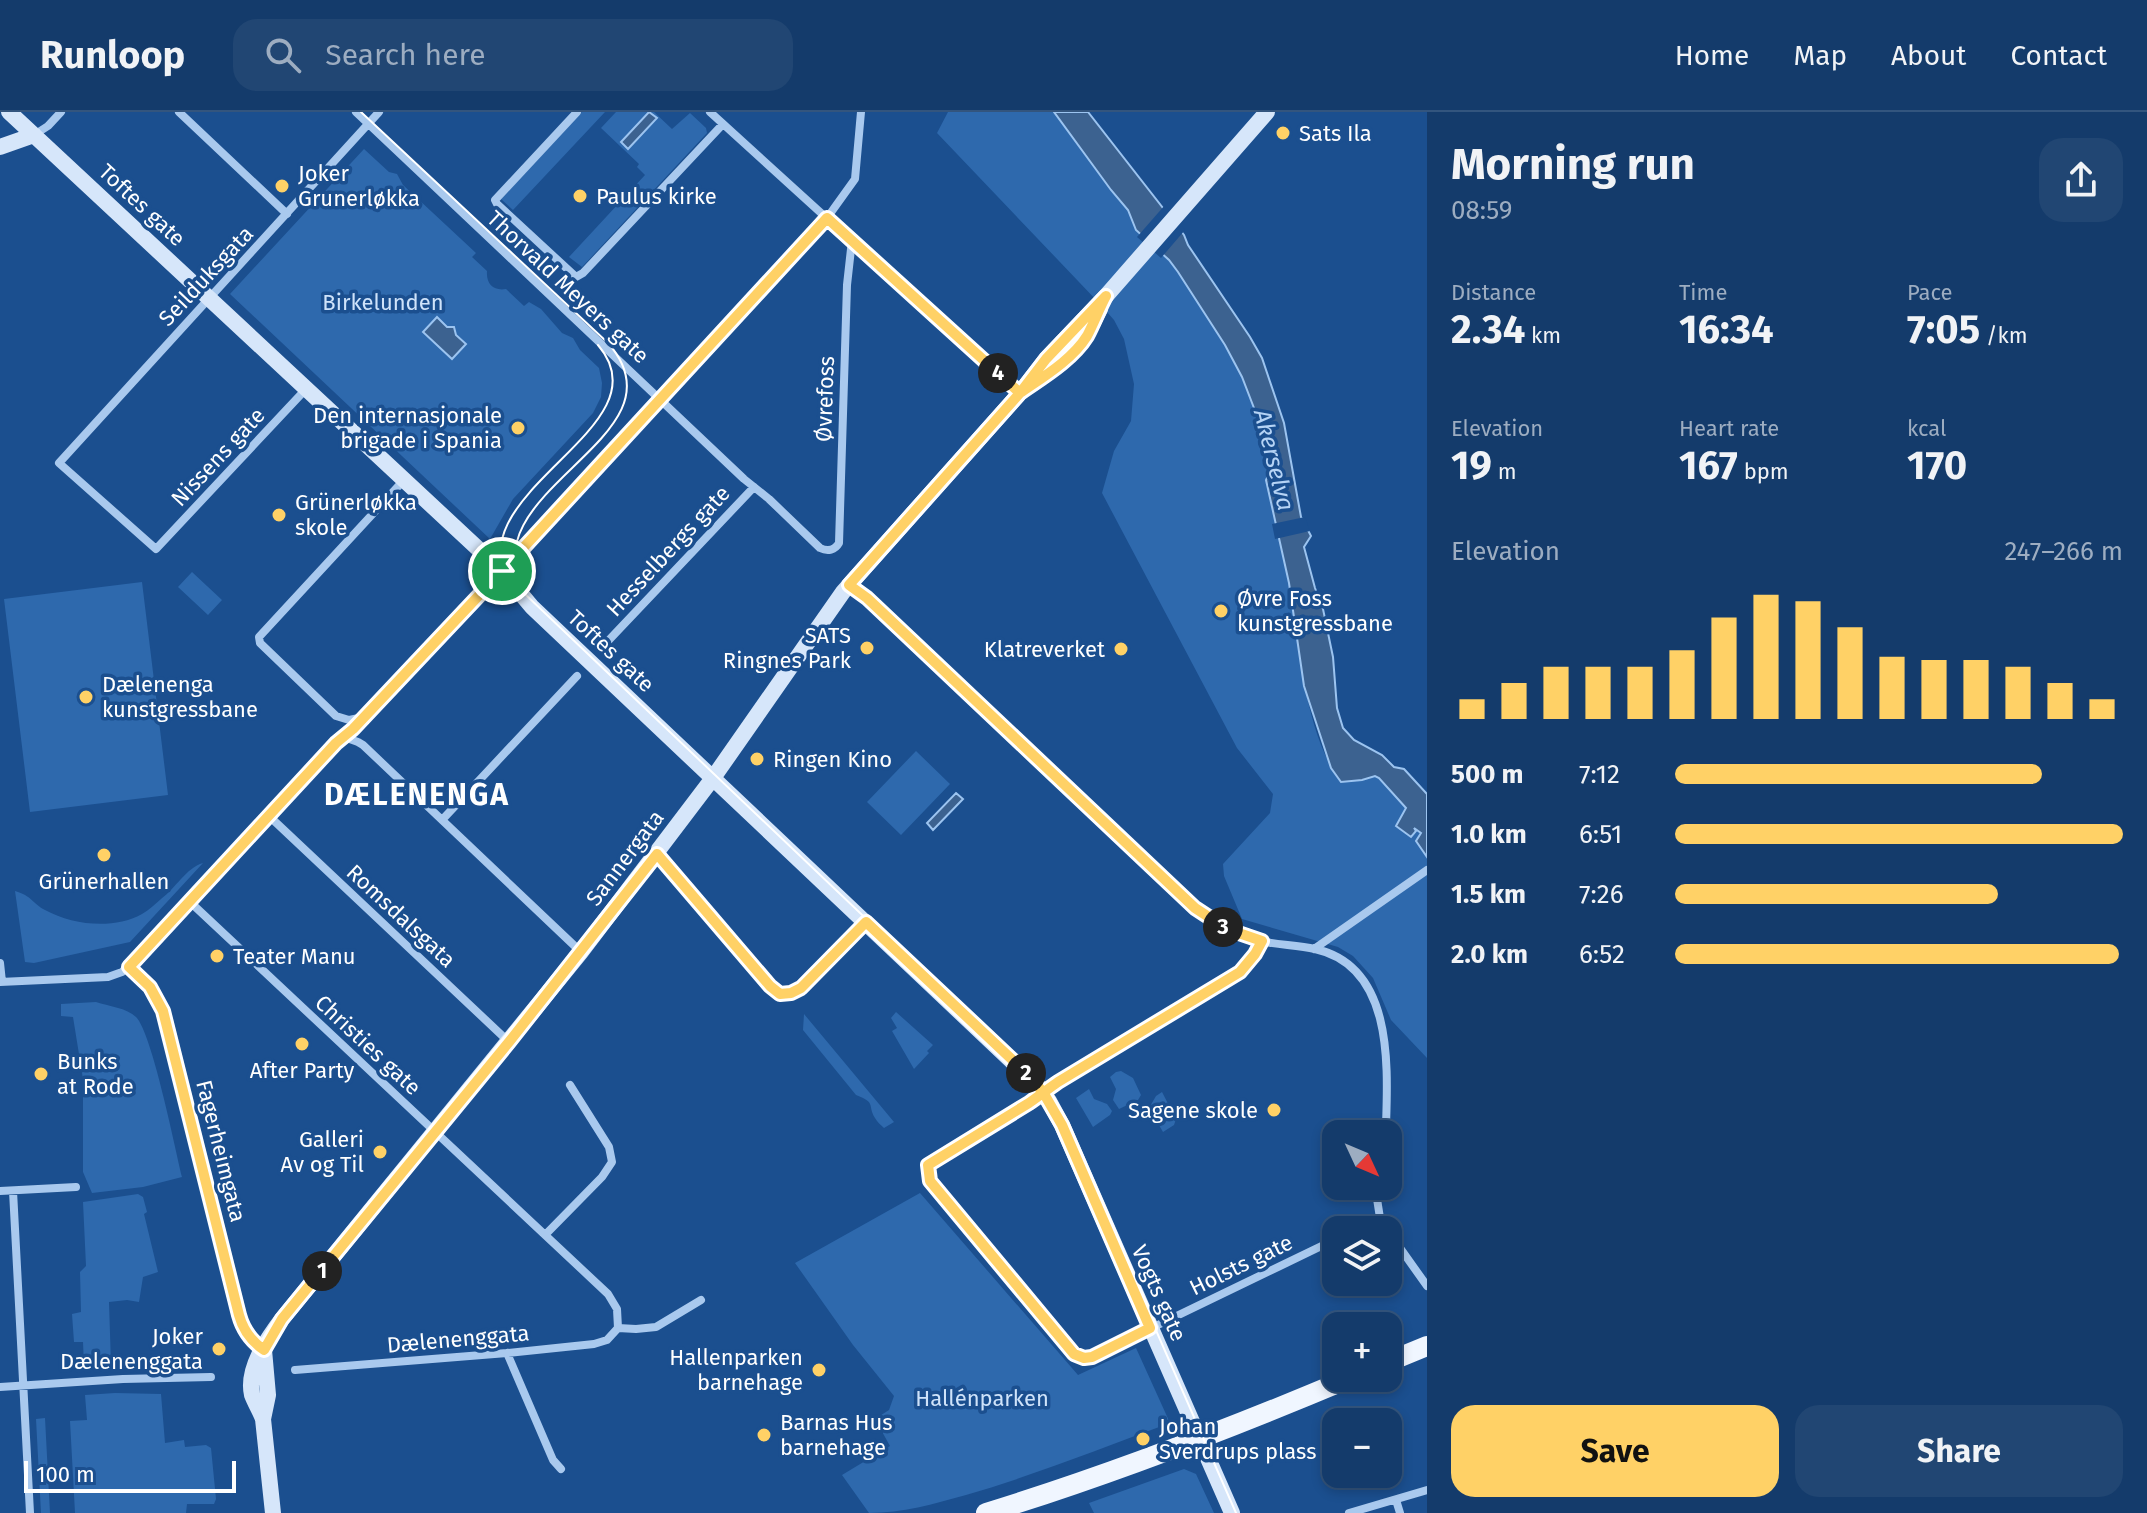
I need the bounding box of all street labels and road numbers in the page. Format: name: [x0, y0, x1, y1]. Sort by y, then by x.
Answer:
street label: Toftes gate: [93, 158, 191, 252]
street label: Thorvald Meyers gate: [481, 205, 655, 369]
street label: Seilduksgata: [153, 220, 259, 332]
street label: Øvrefoss: [810, 355, 840, 443]
street label: Nissens gate: [165, 402, 271, 512]
street label: Hesselbergs gate: [601, 480, 735, 622]
street label: Toftes gate: [562, 604, 660, 698]
street label: Sannergata: [580, 805, 670, 911]
street label: Romsdalsgata: [341, 859, 461, 973]
street label: Christies gate: [310, 989, 426, 1101]
street label: Fagerheimgata: [190, 1077, 252, 1225]
street label: Holsts gate: [1185, 1228, 1297, 1302]
street label: Vogts gate: [1126, 1241, 1192, 1345]
street label: Dælenenggata: [386, 1319, 530, 1359]

